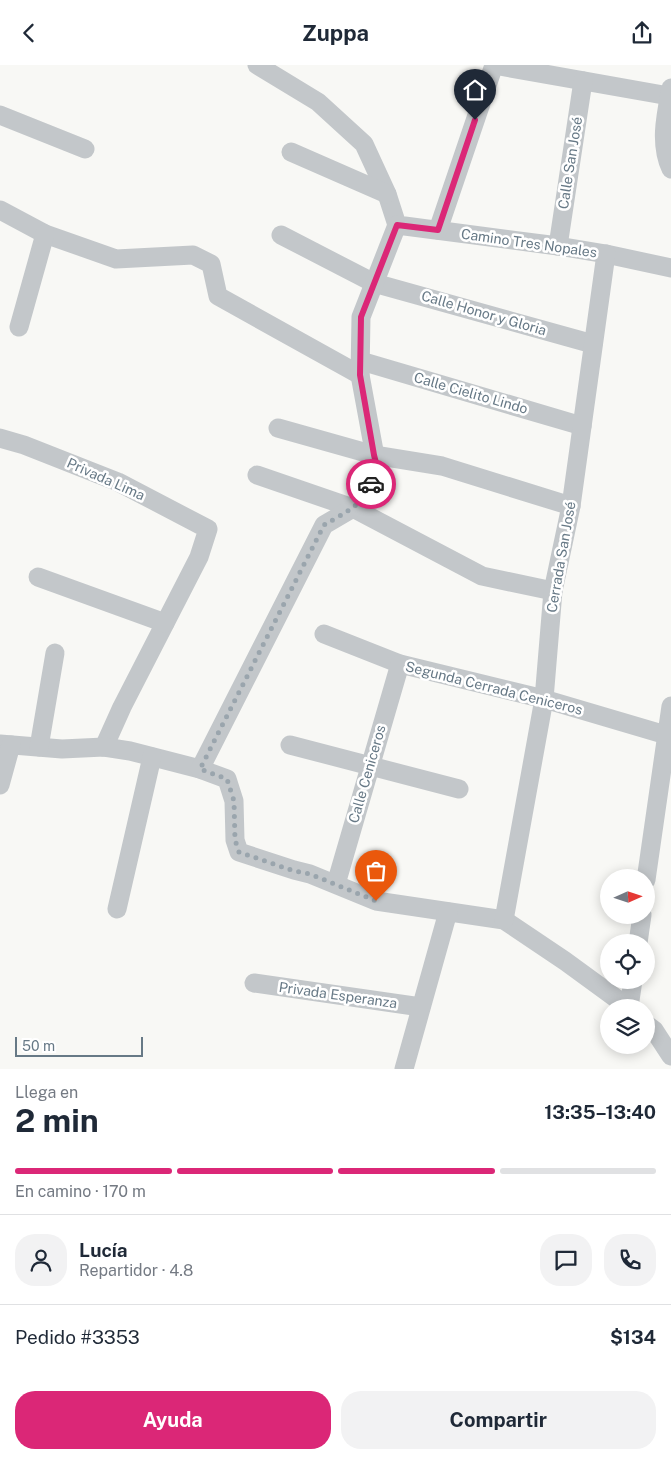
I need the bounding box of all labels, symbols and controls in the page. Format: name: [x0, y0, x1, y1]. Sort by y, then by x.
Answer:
icon: back: [15, 19, 43, 47]
icon: share: [628, 19, 656, 47]
text: Zuppa: [302, 20, 369, 46]
pin: [454, 69, 496, 120]
icon: home: [461, 76, 489, 104]
street label: Calle San José: [555, 116, 585, 210]
street label: Camino Tres Nopales: [460, 226, 598, 260]
street label: Calle Honor y Gloria: [420, 287, 548, 339]
street label: Calle Cielito Lindo: [412, 369, 530, 417]
street label: Privada Lima: [65, 455, 147, 503]
courier: [346, 459, 396, 509]
icon: car: [357, 470, 385, 498]
street label: Cerrada San José: [543, 500, 579, 614]
street label: Segunda Cerrada Ceniceros: [404, 658, 584, 718]
street label: Calle Ceniceros: [345, 723, 389, 825]
pin: [355, 850, 397, 901]
icon: bag: [362, 857, 390, 885]
north arrow: [600, 869, 655, 924]
map controls: [600, 869, 655, 1054]
button: locate: [600, 934, 655, 989]
street label: Privada Esperanza: [278, 979, 398, 1011]
button: layers: [600, 999, 655, 1054]
scale bar: [15, 1034, 142, 1057]
text: 50 m: [22, 1038, 55, 1054]
text: Llega en: [15, 1083, 78, 1102]
text: 13:35–13:40: [544, 1101, 656, 1123]
text: 2 min: [15, 1102, 99, 1139]
text: En camino · 170 m: [15, 1182, 146, 1201]
button: person: [15, 1234, 67, 1286]
button: chat: [540, 1234, 592, 1286]
button: phone: [604, 1234, 656, 1286]
text: Lucía: [79, 1239, 128, 1261]
text: Repartidor · 4.8: [79, 1261, 193, 1280]
text: Pedido #3353: [15, 1326, 140, 1348]
text: $134: [610, 1326, 656, 1348]
button: Ayuda: [15, 1391, 331, 1449]
button: Compartir: [341, 1391, 656, 1449]

